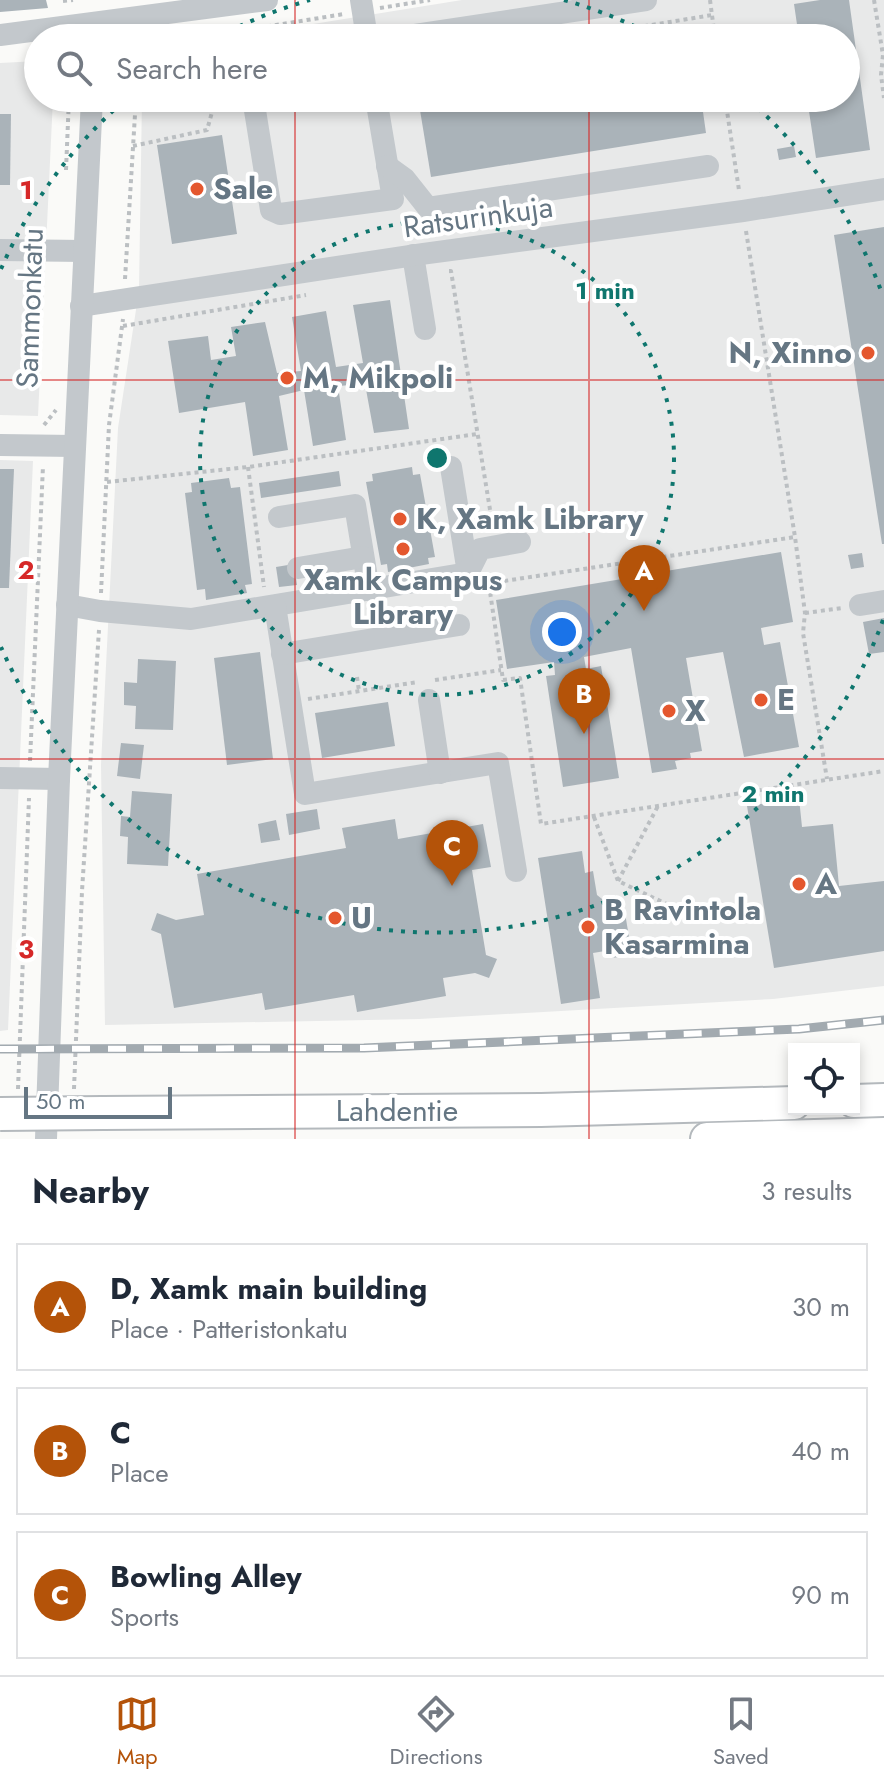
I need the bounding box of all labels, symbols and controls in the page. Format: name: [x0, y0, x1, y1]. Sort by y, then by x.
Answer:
search box: [24, 24, 860, 112]
icon: search: [52, 46, 96, 90]
text: Search here: [116, 47, 268, 90]
place label: Sale: [213, 167, 273, 210]
text: 1: [19, 171, 33, 209]
marker: Sale: [188, 180, 206, 198]
street label: Ratsurinkuja: [400, 185, 556, 248]
street label: Sammonkatu: [5, 227, 54, 389]
text: 1 min: [575, 273, 635, 308]
place label: N, Xinno: [728, 331, 852, 374]
marker: N, Xinno: [859, 344, 877, 362]
place label: M, Mikpoli: [303, 356, 453, 399]
marker: M, Mikpoli: [278, 369, 296, 387]
centre of rings: [423, 444, 451, 472]
place label: K, Xamk Library: [416, 497, 644, 540]
marker: K, Xamk Library: [391, 510, 409, 528]
marker: Xamk Campus Library: [394, 540, 412, 558]
pin: A: [618, 545, 670, 611]
text: 2: [17, 551, 35, 589]
place label: Xamk Campus Library: [304, 558, 502, 635]
your location: [542, 612, 582, 652]
pin: B: [558, 668, 610, 734]
place label: E: [777, 678, 795, 721]
place label: X: [685, 689, 706, 732]
marker: E: [752, 691, 770, 709]
marker: X: [660, 702, 678, 720]
text: 2 min: [741, 776, 805, 811]
pin: C: [426, 820, 478, 886]
place label: A: [814, 862, 838, 905]
marker: A: [790, 875, 808, 893]
place label: B Ravintola Kasarmina: [604, 888, 761, 965]
place label: U: [351, 896, 372, 939]
marker: U: [326, 909, 344, 927]
marker: B Ravintola Kasarmina: [579, 918, 597, 936]
text: 3: [18, 930, 34, 968]
map controls: [788, 1043, 860, 1115]
button: locate: [788, 1043, 860, 1115]
scale bar: [24, 1083, 172, 1119]
text: 50 m: [36, 1085, 85, 1117]
street label: Lahdentie: [336, 1089, 458, 1132]
text: Nearby: [32, 1167, 149, 1216]
text: 3 results: [761, 1172, 852, 1210]
text: D, Xamk main building: [110, 1267, 427, 1310]
text: A: [50, 1288, 70, 1326]
text: 30 m: [792, 1288, 850, 1326]
text: Place · Patteristonkatu: [110, 1310, 348, 1348]
text: C: [110, 1411, 131, 1454]
text: B: [51, 1432, 69, 1470]
text: 40 m: [791, 1432, 850, 1470]
text: Place: [110, 1454, 169, 1492]
text: Bowling Alley: [110, 1555, 302, 1598]
text: C: [51, 1576, 69, 1614]
text: 90 m: [791, 1576, 850, 1614]
text: Sports: [110, 1598, 179, 1636]
tab: Map: [115, 1692, 159, 1772]
tab: Directions: [390, 1692, 483, 1772]
tab: Saved: [713, 1692, 769, 1772]

